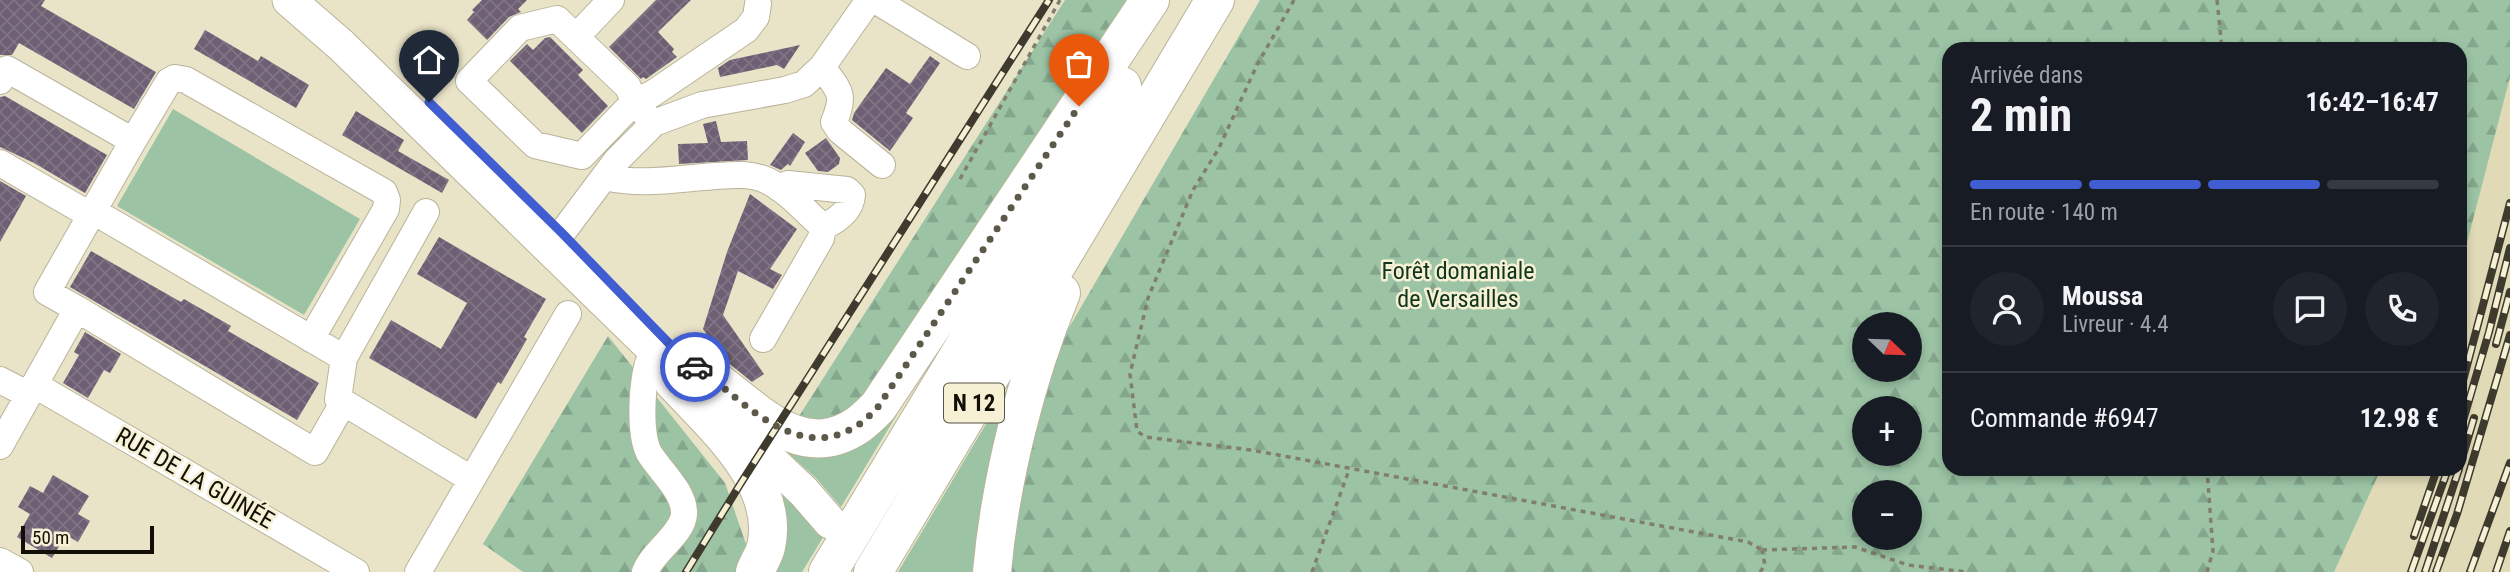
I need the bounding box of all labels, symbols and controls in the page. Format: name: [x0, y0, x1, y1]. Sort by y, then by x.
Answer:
pin: [399, 30, 459, 102]
pin: [1049, 34, 1109, 106]
icon: home: [410, 41, 448, 79]
icon: bag: [1060, 45, 1098, 83]
text: Arrivée dans: [1970, 62, 2083, 89]
text: 16:42–16:47: [2305, 87, 2439, 117]
text: 2 min: [1970, 88, 2072, 142]
text: En route · 140 m: [1970, 199, 2118, 226]
park label: Forêt domaniale de Versailles: [1381, 257, 1535, 313]
button: person: [1970, 272, 2044, 346]
button: chat: [2273, 272, 2347, 346]
button: phone: [2365, 272, 2439, 346]
text: Moussa: [2062, 281, 2143, 311]
text: Livreur · 4.4: [2062, 311, 2169, 338]
north arrow: [1852, 312, 1922, 382]
map controls: [1852, 312, 1922, 550]
courier: [660, 332, 730, 402]
icon: car: [676, 348, 714, 386]
road number: N 12: [944, 384, 1004, 422]
button: +: [1852, 396, 1922, 466]
text: Commande #6947: [1970, 403, 2159, 433]
text: 12.98 €: [2360, 403, 2439, 433]
street label: RUE DE LA GUINÉE: [111, 421, 279, 535]
button: −: [1852, 480, 1922, 550]
scale bar: [21, 523, 154, 555]
text: 50 m: [32, 526, 69, 549]

